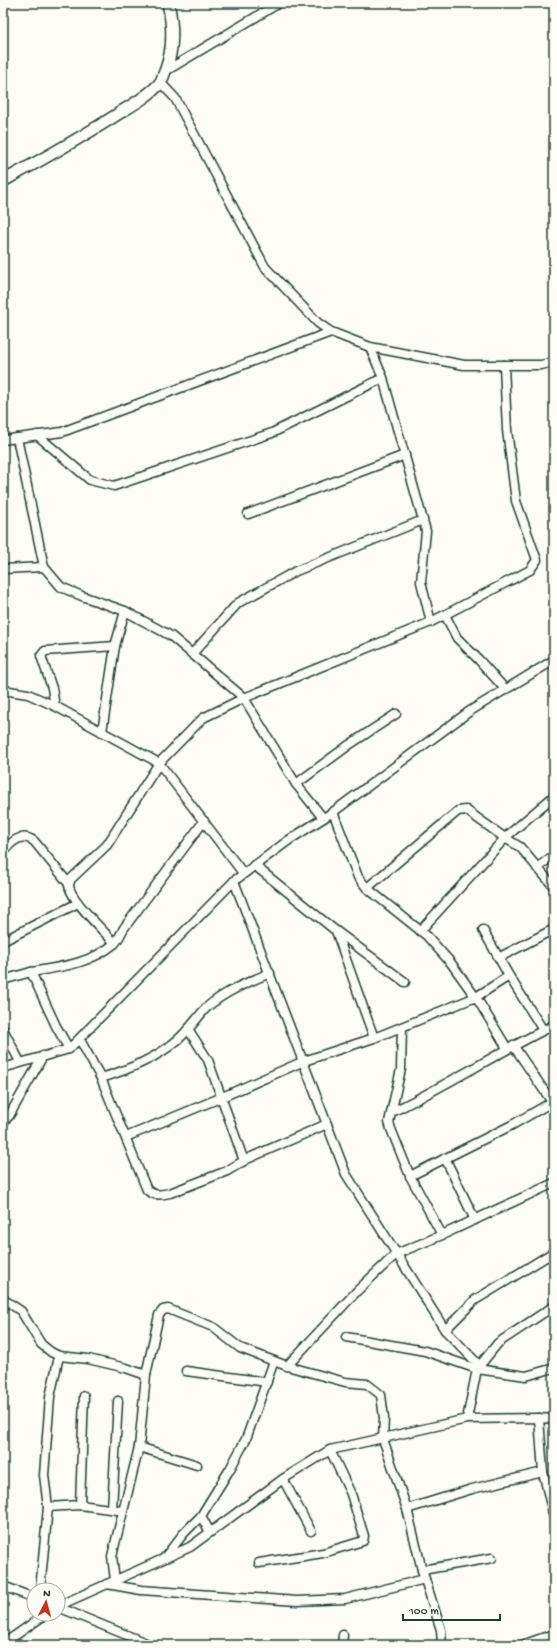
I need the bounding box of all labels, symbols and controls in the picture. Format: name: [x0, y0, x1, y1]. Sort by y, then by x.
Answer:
north arrow: [26, 1582, 66, 1622]
text: N: [43, 1588, 51, 1600]
scale bar: [403, 1596, 500, 1622]
text: 100 m: [408, 1605, 439, 1619]

